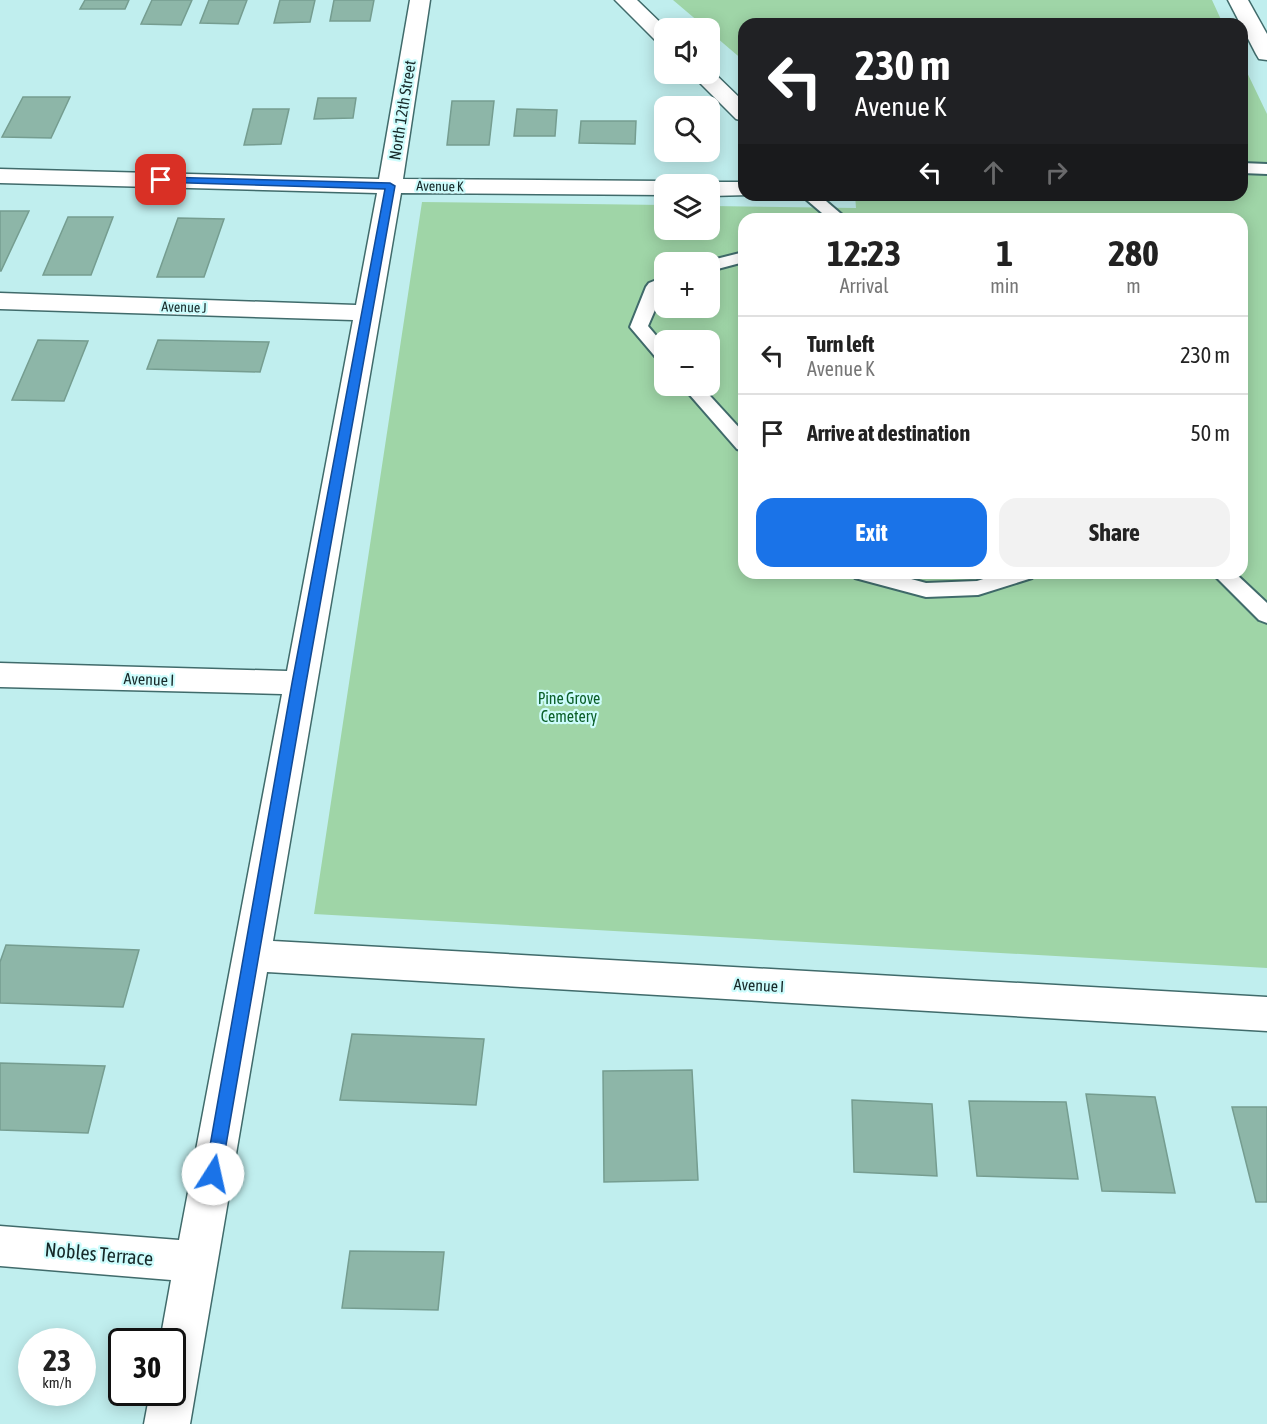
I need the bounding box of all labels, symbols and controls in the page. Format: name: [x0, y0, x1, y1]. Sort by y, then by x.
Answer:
map controls: [654, 18, 720, 396]
button: sound: [654, 18, 720, 84]
text: 230 m: [855, 41, 950, 89]
icon: left: [756, 42, 834, 120]
street label: North 12th Street: [385, 58, 419, 161]
text: Avenue K: [855, 91, 947, 122]
button: search: [654, 96, 720, 162]
pin: [135, 154, 186, 205]
icon: left: [914, 156, 947, 189]
icon: ahead: [977, 156, 1010, 189]
icon: right: [1040, 156, 1073, 189]
icon: arrive: [144, 163, 177, 196]
button: layers: [654, 174, 720, 240]
street label: Avenue K: [416, 178, 464, 194]
text: 12:23: [827, 232, 901, 274]
text: 1: [996, 232, 1013, 274]
text: 280: [1108, 232, 1159, 274]
button: +: [654, 252, 720, 318]
text: Arrival: [840, 274, 889, 297]
text: min: [990, 274, 1019, 297]
text: m: [1126, 274, 1141, 297]
street label: Avenue J: [161, 298, 207, 316]
button: −: [654, 330, 720, 396]
text: Turn left: [807, 331, 874, 357]
icon: left: [756, 339, 789, 372]
text: 230 m: [1180, 342, 1230, 368]
text: Avenue K: [807, 357, 875, 380]
icon: arrive: [756, 417, 789, 450]
text: Arrive at destination: [807, 420, 970, 446]
text: 50 m: [1190, 420, 1230, 446]
button: Exit: [756, 498, 987, 567]
button: Share: [999, 498, 1230, 567]
street label: Avenue I: [123, 669, 175, 689]
park label: Pine Grove Cemetery: [538, 689, 600, 726]
street label: Avenue I: [733, 975, 785, 995]
position arrow: [181, 1142, 245, 1206]
street label: Nobles Terrace: [44, 1237, 154, 1270]
speed limit sign: 30: [108, 1328, 186, 1406]
text: 23: [43, 1343, 71, 1377]
text: km/h: [42, 1374, 72, 1391]

